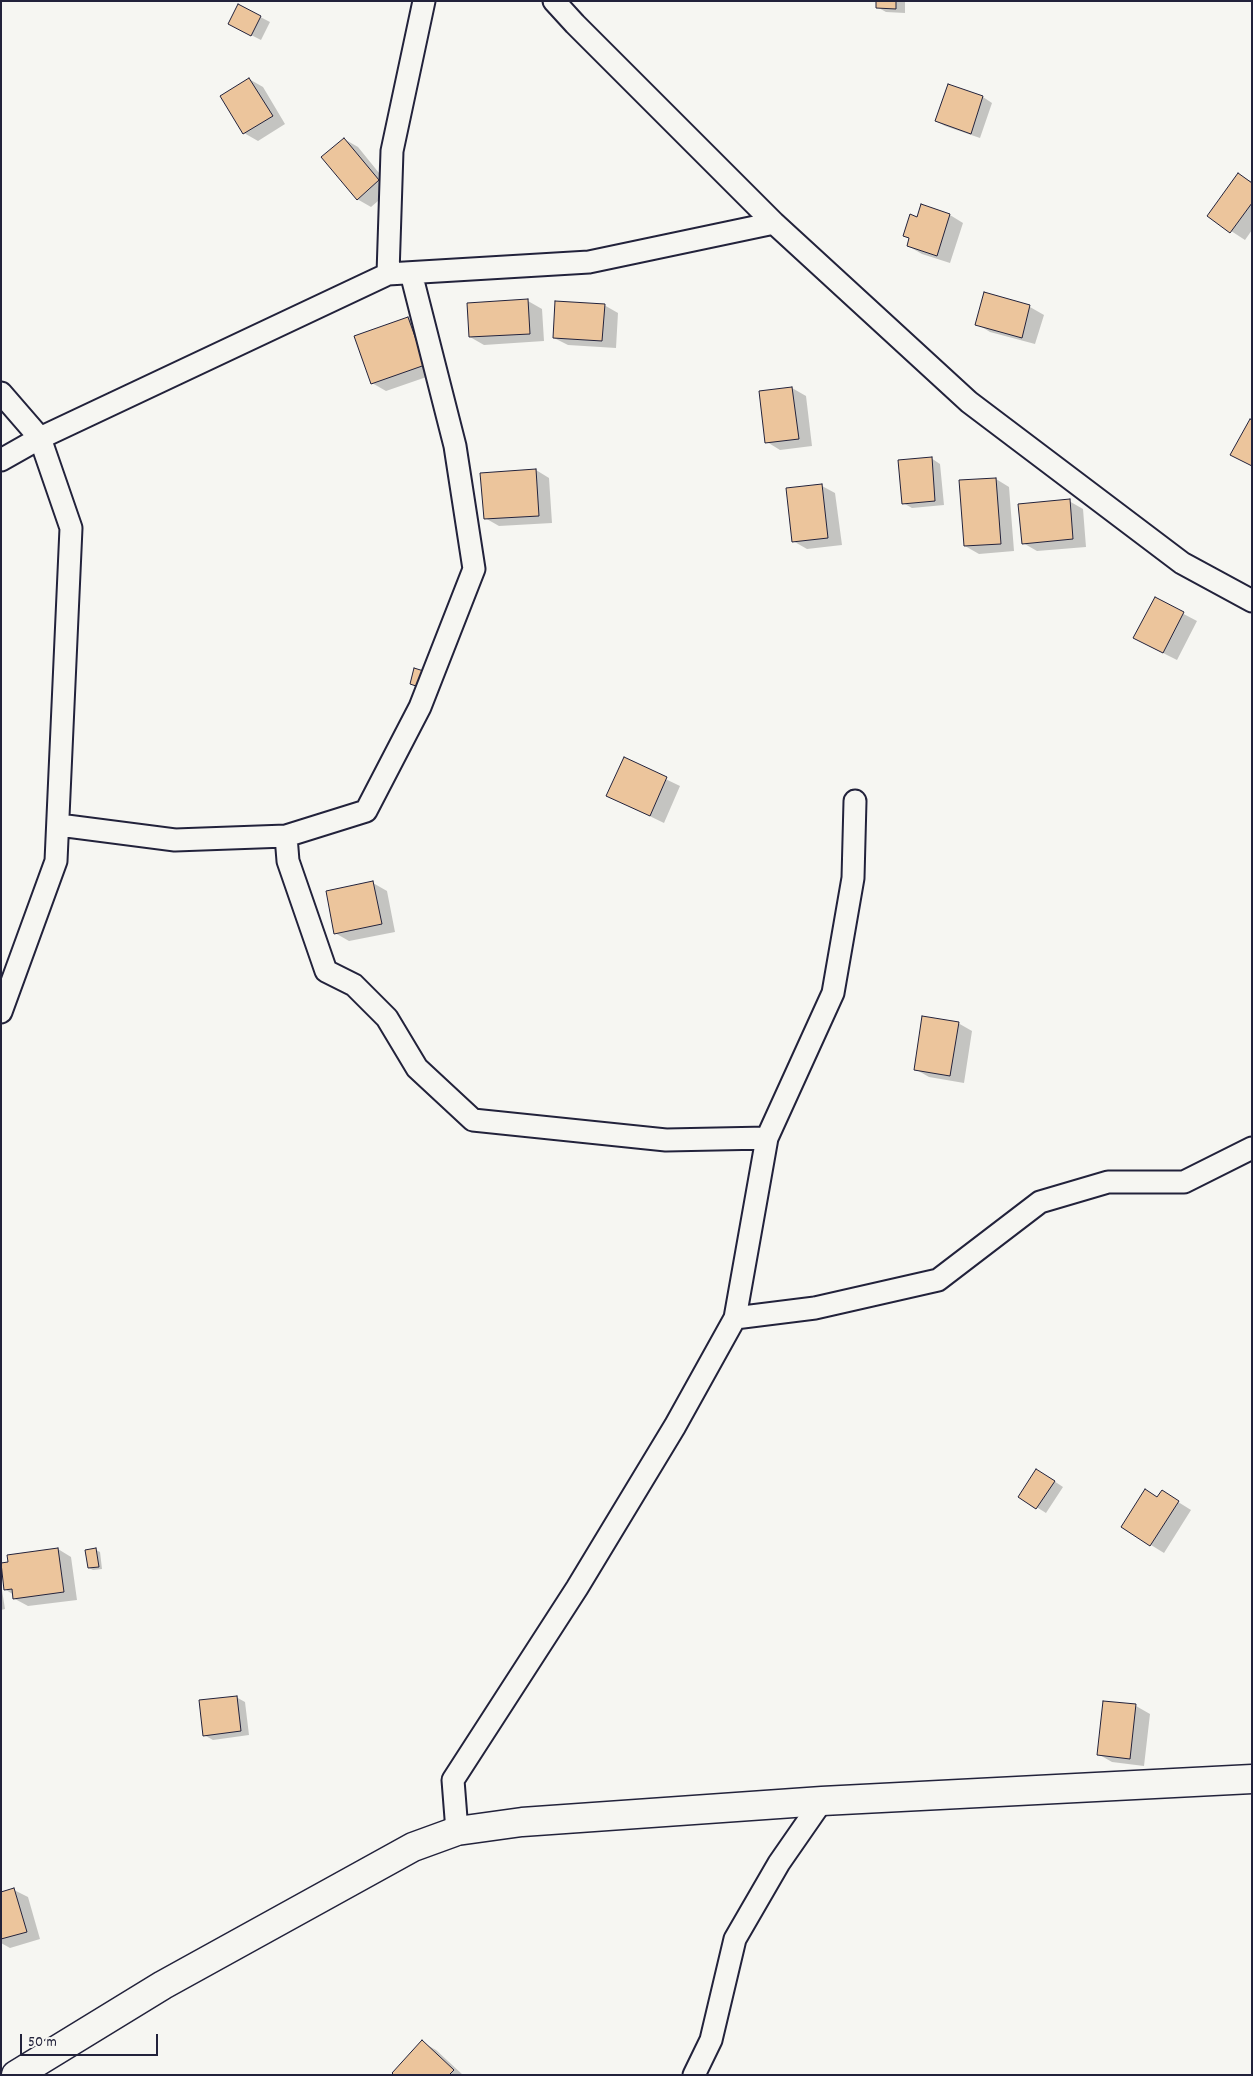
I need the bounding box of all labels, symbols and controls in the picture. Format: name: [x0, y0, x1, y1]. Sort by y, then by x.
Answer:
scale bar: [22, 2024, 160, 2056]
text: 50 m: [28, 2032, 57, 2054]

